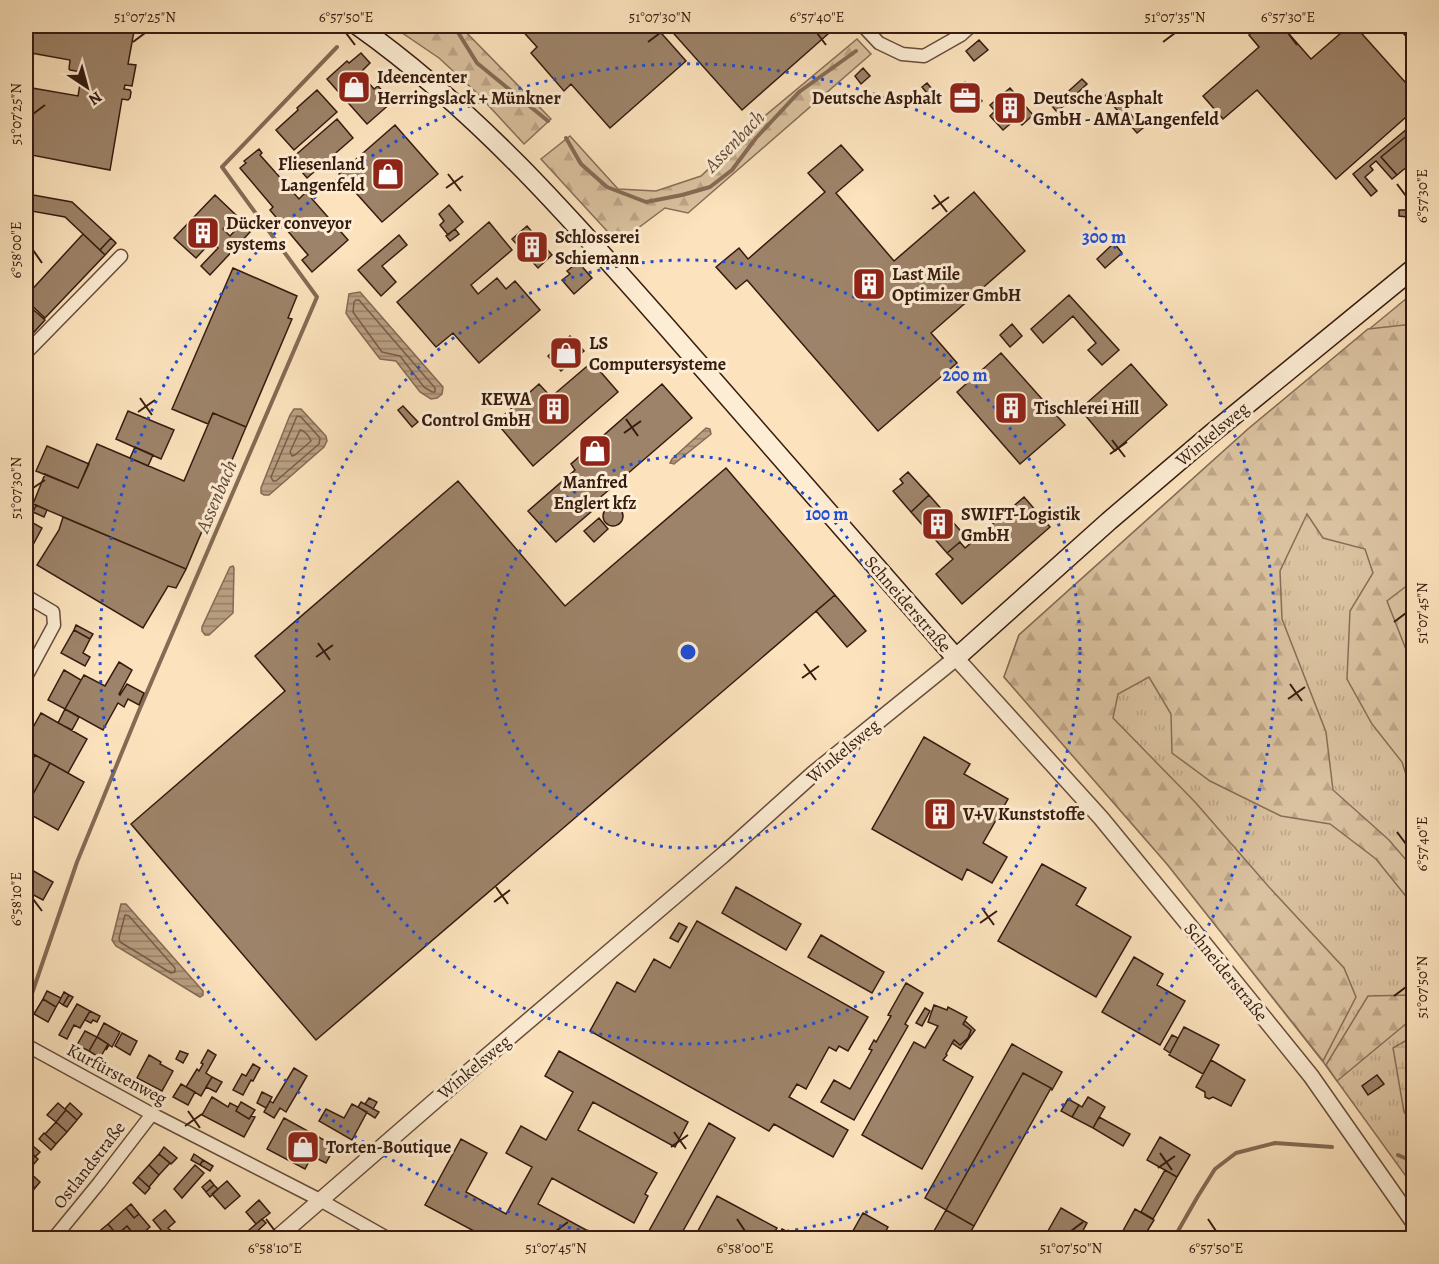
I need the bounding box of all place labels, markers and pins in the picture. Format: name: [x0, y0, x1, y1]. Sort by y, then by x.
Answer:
place label: Ideencenter Herringslack + Münkner: [377, 65, 561, 110]
shop icon: Ideencenter Herringslack + Münkner: [336, 69, 372, 105]
office icon: Deutsche Asphalt: [947, 80, 983, 116]
place label: Deutsche Asphalt: [812, 86, 942, 110]
place label: Deutsche Asphalt GmbH - AMA Langenfeld: [1033, 86, 1219, 131]
building icon: Deutsche Asphalt GmbH - AMA Langenfeld: [992, 90, 1028, 126]
place label: Fliesenland Langenfeld: [278, 152, 365, 197]
shop icon: Fliesenland Langenfeld: [370, 156, 406, 192]
place label: Dücker conveyor systems: [226, 211, 352, 256]
building icon: Dücker conveyor systems: [185, 215, 221, 251]
place label: Schlosserei Schiemann: [555, 225, 640, 270]
building icon: Schlosserei Schiemann: [514, 229, 550, 265]
place label: Last Mile Optimizer GmbH: [892, 262, 1021, 307]
building icon: Last Mile Optimizer GmbH: [851, 266, 887, 302]
place label: LS Computersysteme: [589, 331, 726, 376]
shop icon: LS Computersysteme: [548, 335, 584, 371]
place label: KEWA Control GmbH: [422, 387, 532, 432]
building icon: Tischlerei Hill: [993, 390, 1029, 426]
building icon: KEWA Control GmbH: [536, 391, 572, 427]
place label: Tischlerei Hill: [1034, 396, 1139, 420]
shop icon: Manfred Englert kfz: [577, 433, 613, 469]
place label: Manfred Englert kfz: [554, 470, 636, 515]
place label: SWIFT-Logistik GmbH: [961, 502, 1081, 547]
building icon: SWIFT-Logistik GmbH: [920, 506, 956, 542]
centre of rings: [678, 642, 698, 662]
building icon: V+V Kunststoffe: [922, 796, 958, 832]
place label: V+V Kunststoffe: [962, 802, 1085, 826]
shop icon: Torten-Boutique: [285, 1129, 321, 1165]
place label: Torten-Boutique: [326, 1135, 451, 1159]

